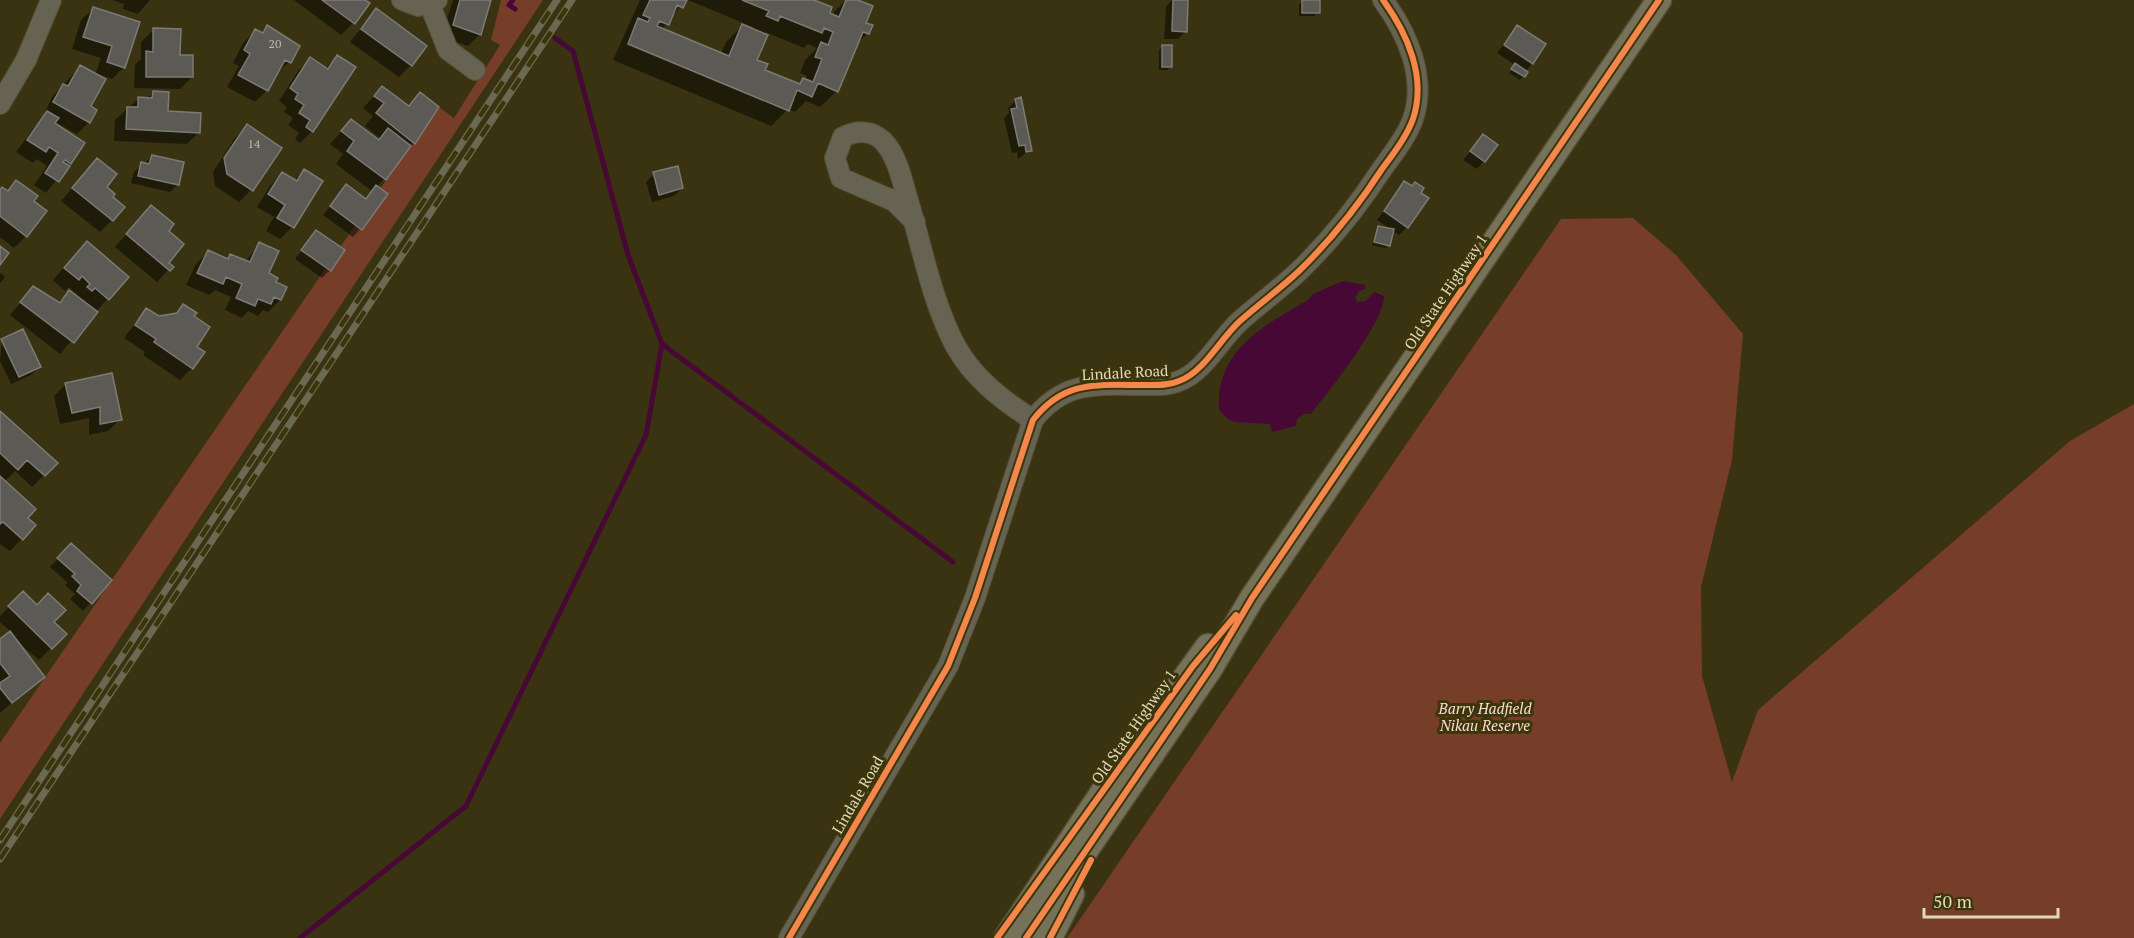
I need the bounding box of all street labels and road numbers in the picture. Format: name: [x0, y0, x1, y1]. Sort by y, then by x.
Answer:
street label: Old State Highway 1: [1399, 230, 1491, 353]
street label: Lindale Road: [1081, 360, 1169, 384]
street label: Old State Highway 1: [1086, 665, 1180, 788]
street label: Lindale Road: [827, 752, 887, 837]

